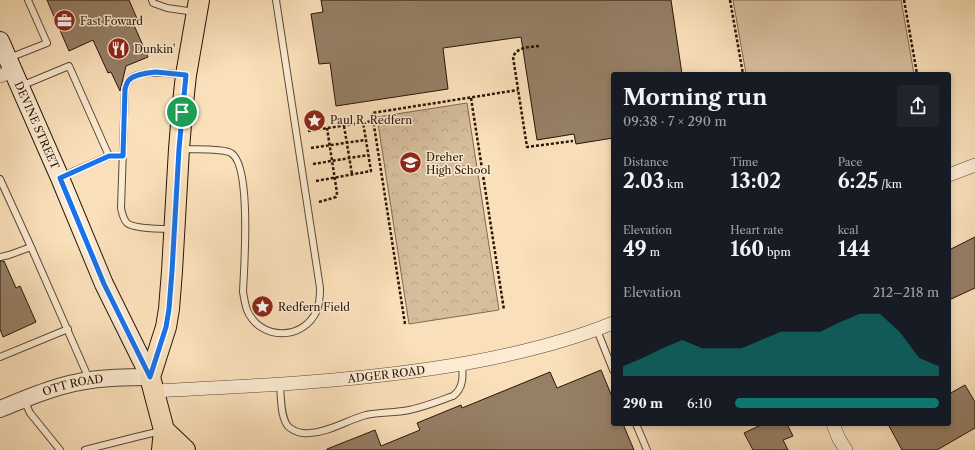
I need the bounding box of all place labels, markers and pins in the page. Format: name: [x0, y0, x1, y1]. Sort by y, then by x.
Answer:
office icon: Fast Foward: [51, 8, 77, 34]
place label: Fast Foward: [80, 14, 143, 28]
restaurant icon: Dunkin': [105, 36, 131, 62]
place label: Dunkin': [134, 42, 175, 56]
pin: [165, 95, 199, 129]
place icon: Paul R. Redfern: [301, 107, 327, 133]
place label: Paul R. Redfern: [330, 113, 412, 127]
school or university icon: Dreher High School: [398, 150, 424, 176]
place label: Dreher High School: [426, 150, 491, 177]
place icon: Redfern Field: [250, 294, 276, 320]
place label: Redfern Field: [278, 300, 350, 314]

